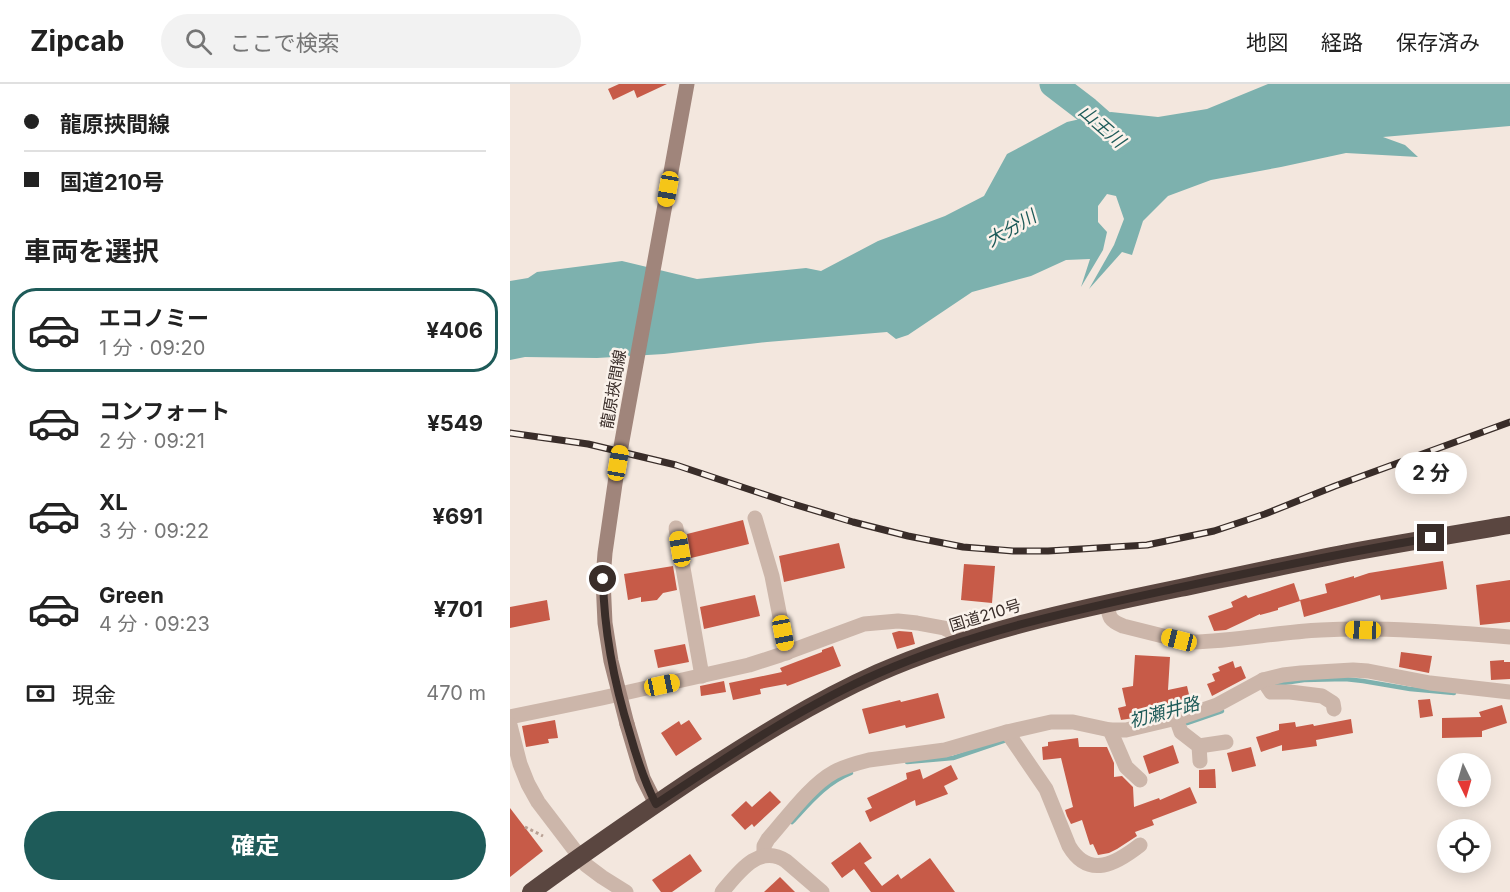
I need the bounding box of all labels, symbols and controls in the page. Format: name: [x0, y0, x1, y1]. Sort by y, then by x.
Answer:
search box: [161, 14, 581, 68]
text: Zipcab: [30, 24, 125, 58]
icon: search: [182, 25, 215, 58]
text: ここで検索: [230, 30, 340, 56]
text: 地図: [1246, 30, 1288, 55]
text: 経路: [1321, 30, 1363, 55]
text: 保存済み: [1396, 30, 1480, 55]
water label: 山王川: [1075, 100, 1131, 153]
text: 龍原挾間線: [60, 111, 170, 137]
text: 国道210号: [60, 169, 164, 195]
car: [656, 170, 680, 208]
water label: 大分川: [982, 204, 1041, 251]
text: 車両を選択: [24, 235, 159, 268]
icon: car: [27, 303, 81, 357]
text: エコノミー: [99, 305, 209, 331]
text: ¥406: [426, 317, 483, 343]
text: 1 分 · 09:20: [99, 336, 205, 360]
street label: 龍原挾間線: [596, 348, 630, 430]
icon: car: [27, 396, 81, 450]
text: コンフォート: [99, 398, 230, 424]
text: ¥549: [427, 410, 483, 436]
text: 2 分 · 09:21: [99, 429, 205, 453]
car: [606, 444, 630, 482]
callout: 2 分: [1395, 451, 1467, 493]
text: 2 分: [1412, 461, 1450, 485]
icon: car: [27, 489, 81, 543]
text: XL: [99, 489, 128, 515]
text: ¥691: [432, 503, 483, 529]
text: 3 分 · 09:22: [99, 519, 209, 543]
route end: [1417, 524, 1444, 551]
car: [668, 530, 692, 568]
route start: [589, 565, 616, 592]
icon: car: [27, 582, 81, 636]
text: Green: [99, 582, 164, 608]
street label: 国道210号: [947, 595, 1023, 635]
text: ¥701: [434, 596, 483, 622]
text: 4 分 · 09:23: [99, 612, 210, 636]
car: [771, 614, 795, 652]
car: [1345, 620, 1381, 640]
car: [1159, 627, 1199, 653]
car: [643, 672, 681, 698]
icon: cash: [24, 677, 57, 710]
text: 470 m: [426, 681, 486, 705]
text: 現金: [72, 682, 116, 708]
water label: 初瀬井路: [1127, 692, 1203, 731]
north arrow: [1437, 753, 1491, 807]
map controls: [1437, 753, 1491, 873]
button: 確定: [24, 811, 486, 880]
button: locate: [1437, 819, 1491, 873]

